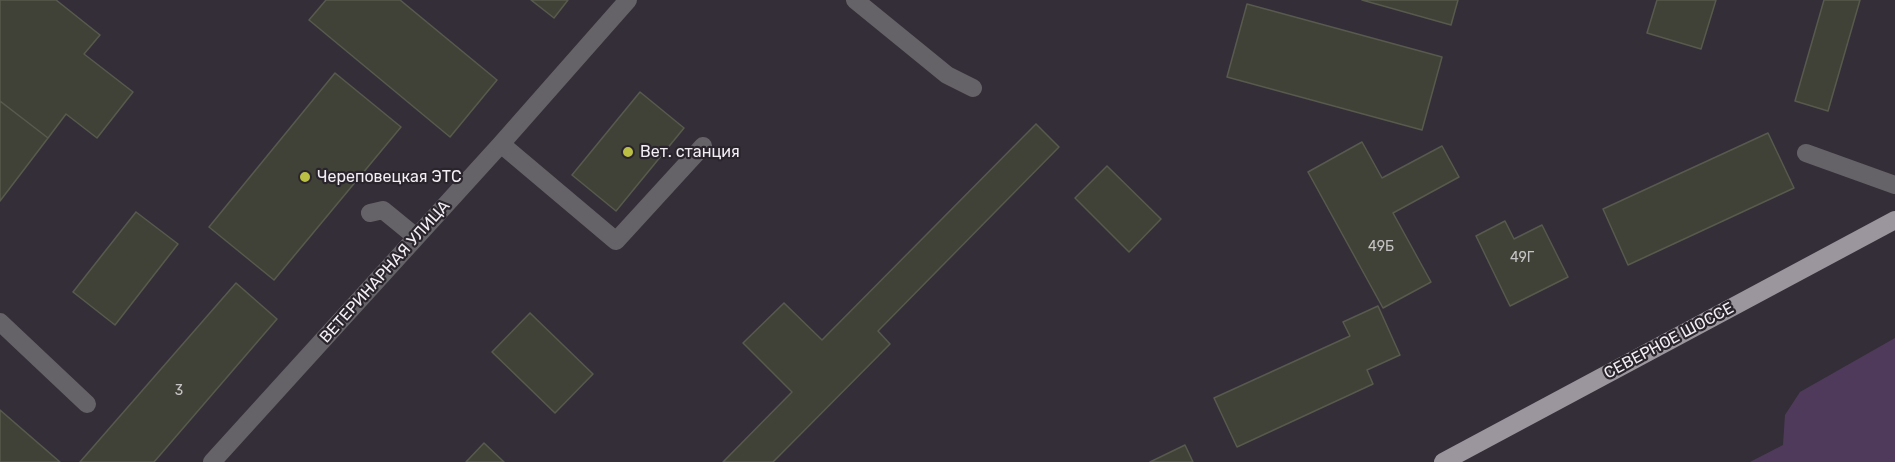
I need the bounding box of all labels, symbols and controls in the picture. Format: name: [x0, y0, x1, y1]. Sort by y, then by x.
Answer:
place label: Вет. станция: [640, 142, 740, 162]
marker: Вет. станция: [621, 145, 635, 159]
place label: Череповецкая ЭТС: [317, 167, 462, 187]
marker: Череповецкая ЭТС: [298, 170, 312, 184]
street label: ВЕТЕРИНАРНАЯ УЛИЦА: [316, 197, 454, 347]
house number: 49Б: [1368, 239, 1394, 255]
house number: 49Г: [1510, 250, 1534, 266]
street label: СЕВЕРНОЕ ШОССЕ: [1601, 299, 1737, 383]
house number: 3: [175, 383, 183, 399]

